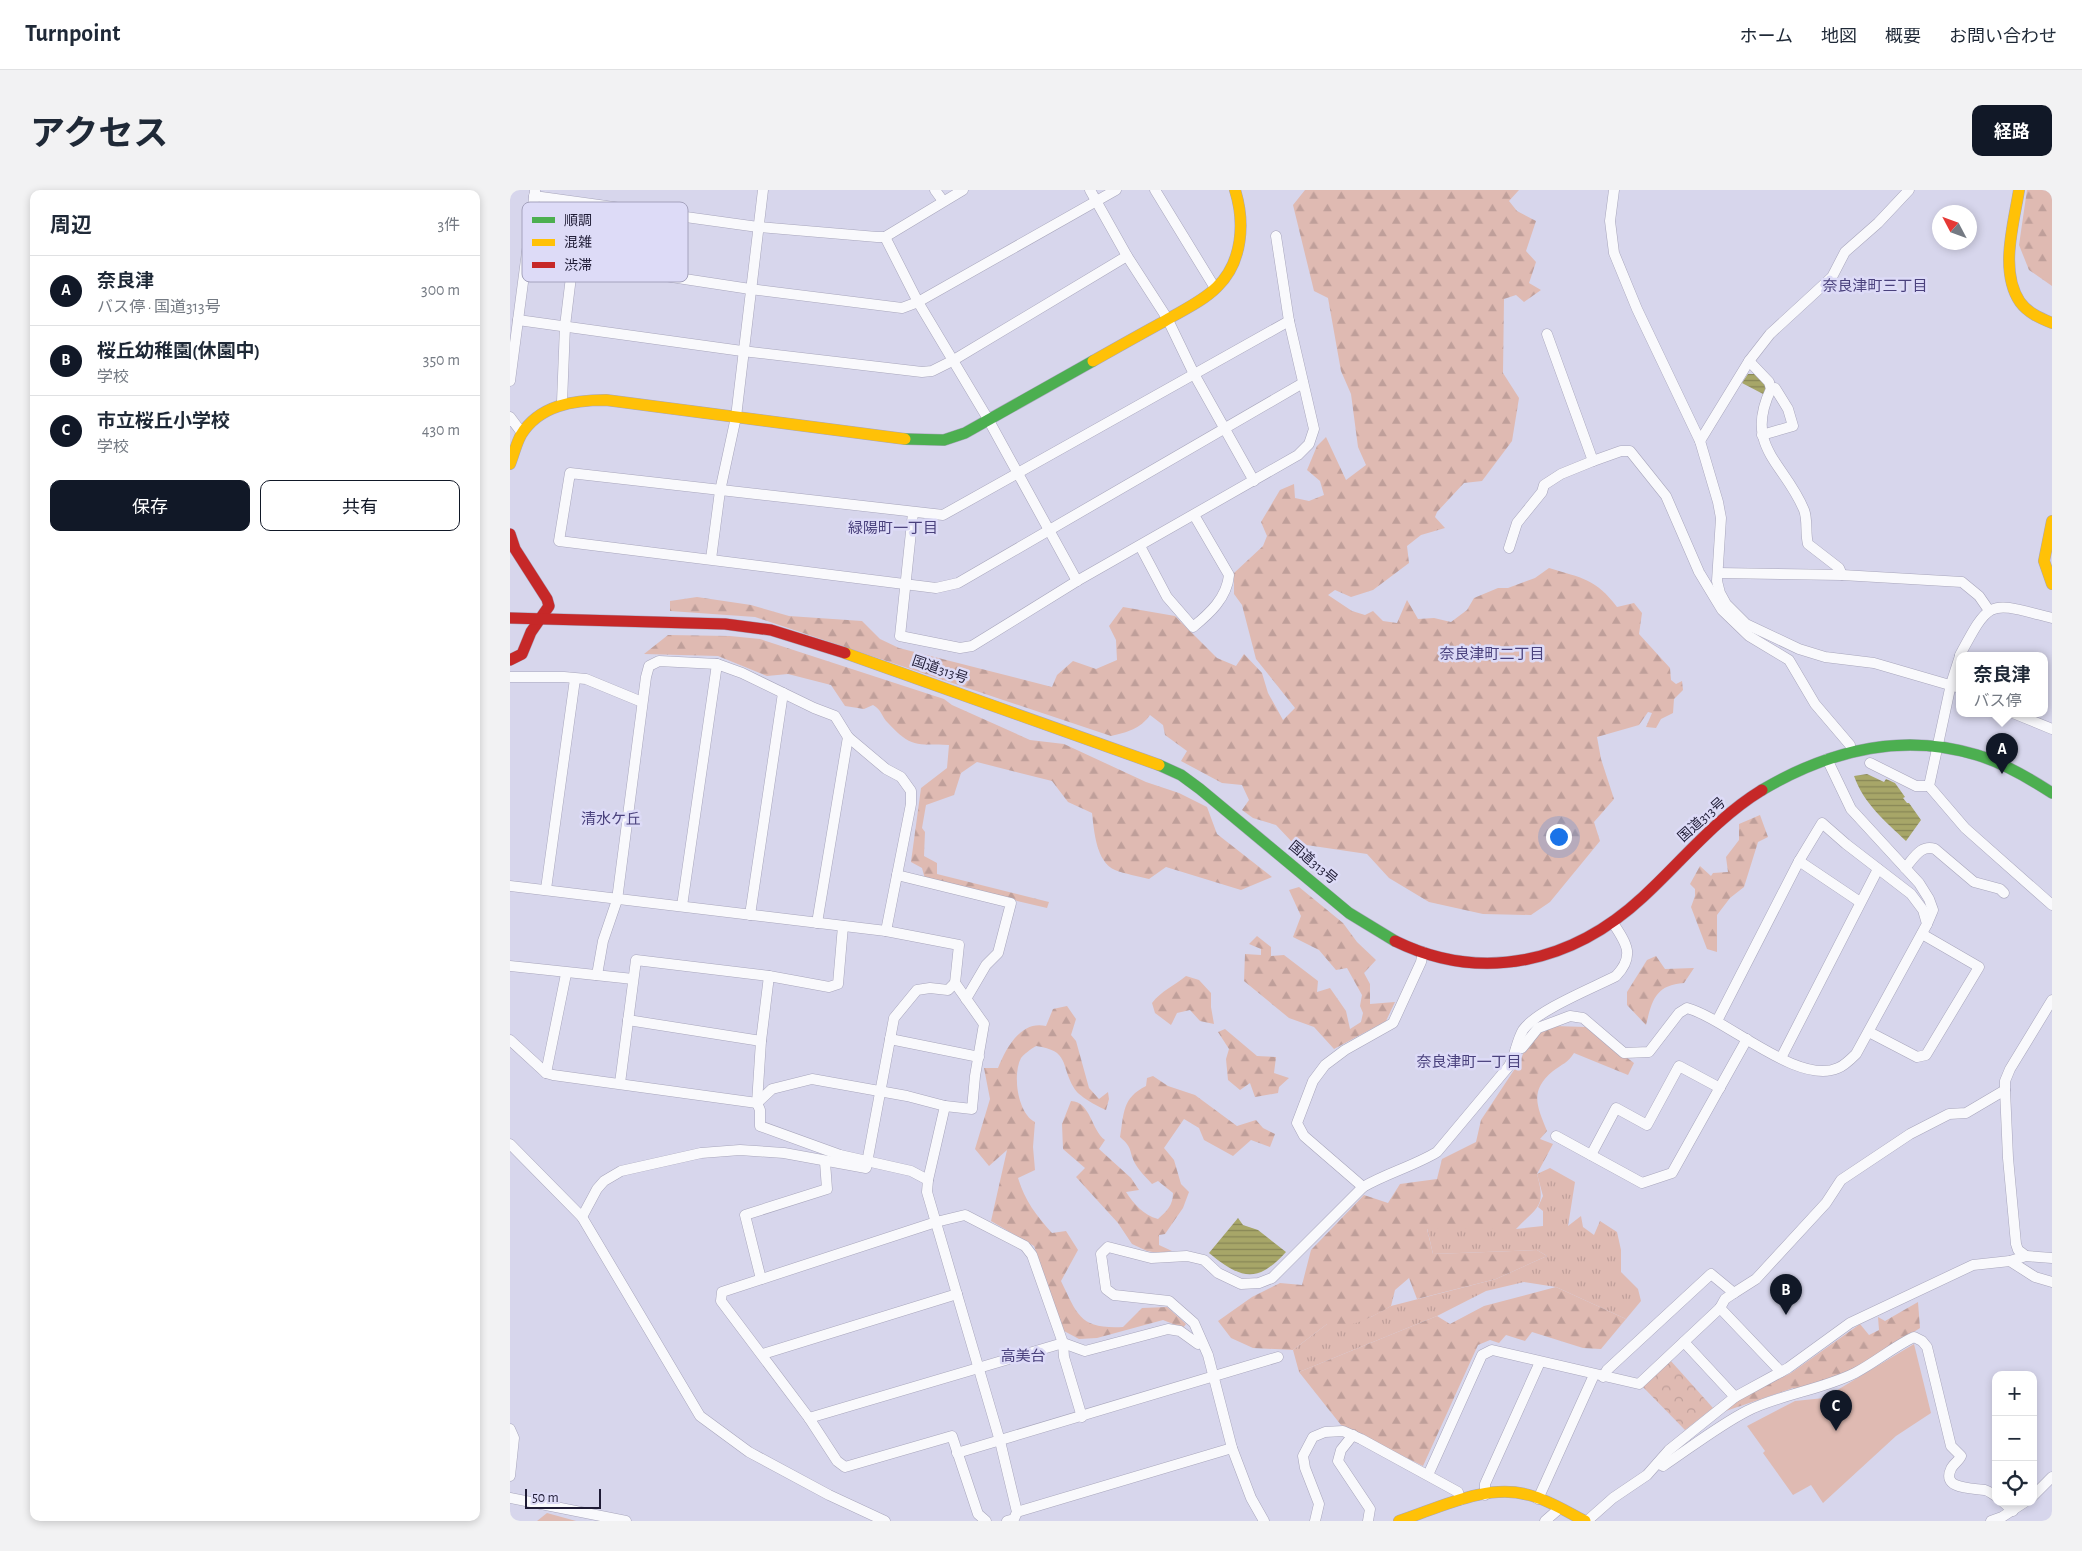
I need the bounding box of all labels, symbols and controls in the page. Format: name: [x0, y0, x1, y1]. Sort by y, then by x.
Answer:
text: Turnpoint: [25, 22, 120, 46]
text: ホーム: [1740, 28, 1793, 46]
text: 地図: [1821, 28, 1857, 46]
text: 概要: [1885, 28, 1921, 46]
text: お問い合わせ: [1949, 28, 2057, 46]
button: 経路: [1972, 105, 2052, 156]
text: アクセス: [30, 117, 168, 152]
legend: [522, 202, 688, 282]
north arrow: [1932, 205, 1977, 250]
text: 順調: [564, 214, 592, 228]
text: 周辺: [50, 215, 92, 236]
text: 3件: [437, 217, 460, 233]
text: 混雑: [564, 234, 592, 250]
text: 渋滞: [564, 258, 592, 273]
text: 奈良津: [97, 272, 154, 291]
district label: 奈良津町三丁目: [1822, 278, 1928, 294]
text: A: [61, 282, 71, 298]
text: 300 m: [421, 282, 460, 298]
text: バス停 · 国道313号: [97, 299, 221, 315]
text: 桜丘幼稚園(休園中): [97, 342, 260, 361]
text: B: [61, 352, 71, 368]
text: 350 m: [423, 352, 460, 368]
text: 学校: [97, 369, 129, 385]
text: 市立桜丘小学校: [97, 412, 230, 431]
text: C: [62, 422, 70, 438]
text: 430 m: [422, 422, 460, 438]
text: 学校: [97, 439, 129, 455]
button: 保存: [50, 480, 250, 531]
button: 共有: [260, 480, 460, 531]
district label: 緑陽町一丁目: [848, 520, 938, 536]
district label: 奈良津町二丁目: [1439, 646, 1545, 662]
popup: [1956, 652, 2048, 717]
street label: 国道313号: [910, 653, 970, 686]
text: 奈良津: [1973, 666, 2031, 685]
text: バス停: [1973, 693, 2022, 709]
pin: A: [1986, 733, 2018, 774]
street label: 国道313号: [1675, 795, 1728, 845]
district label: 清水ケ丘: [581, 811, 641, 827]
your location: [1546, 824, 1572, 850]
street label: 国道313号: [1286, 838, 1340, 887]
district label: 奈良津町一丁目: [1416, 1054, 1522, 1070]
pin: B: [1770, 1274, 1802, 1315]
district label: 高美台: [1000, 1348, 1046, 1364]
map controls: [1992, 1371, 2037, 1506]
button: +: [1992, 1371, 2037, 1416]
pin: C: [1820, 1390, 1852, 1431]
button: −: [1992, 1416, 2037, 1461]
button: locate: [1992, 1461, 2037, 1506]
scale bar: [525, 1486, 601, 1509]
text: 50 m: [532, 1491, 559, 1505]

